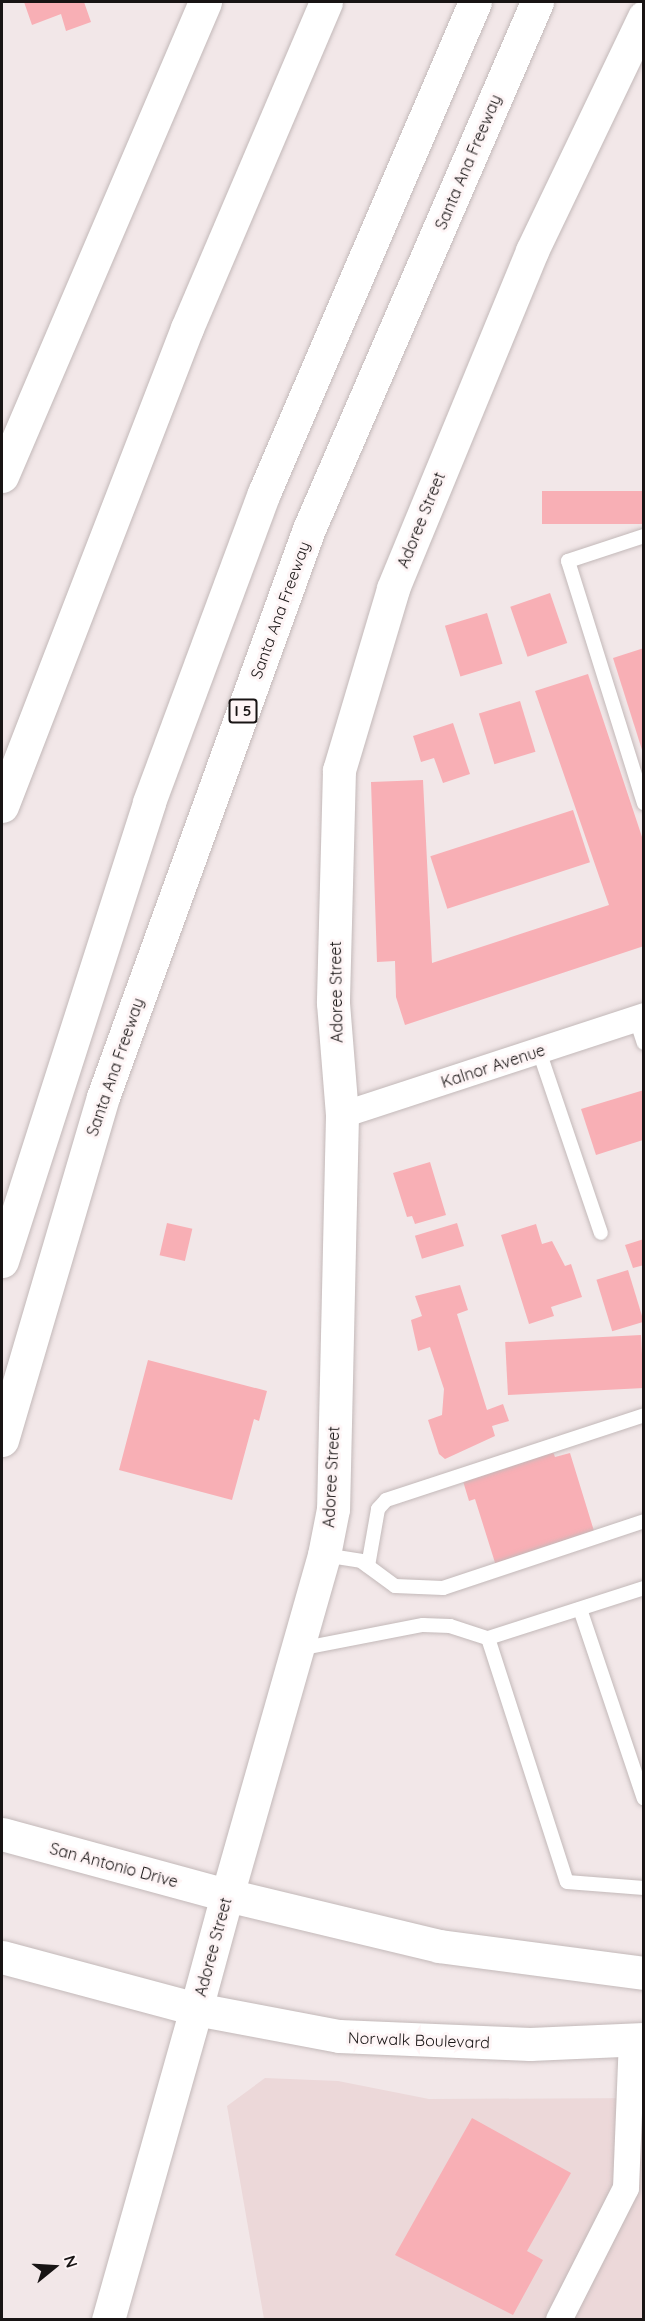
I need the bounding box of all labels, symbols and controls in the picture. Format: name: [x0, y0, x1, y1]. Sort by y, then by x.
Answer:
street label: Santa Ana Freeway: [431, 92, 505, 232]
street label: Adoree Street: [393, 469, 449, 571]
street label: Santa Ana Freeway: [246, 539, 314, 681]
road number: I 5: [228, 699, 258, 723]
street label: Adoree Street: [326, 941, 346, 1043]
street label: Santa Ana Freeway: [82, 995, 148, 1139]
street label: Kalnor Avenue: [439, 1040, 547, 1092]
street label: Adoree Street: [319, 1426, 343, 1528]
street label: San Antonio Drive: [48, 1839, 180, 1891]
street label: Adoree Street: [191, 1895, 235, 1999]
street label: Norwalk Boulevard: [348, 2028, 490, 2052]
north arrow: [24, 2237, 84, 2297]
text: N: [60, 2253, 82, 2270]

